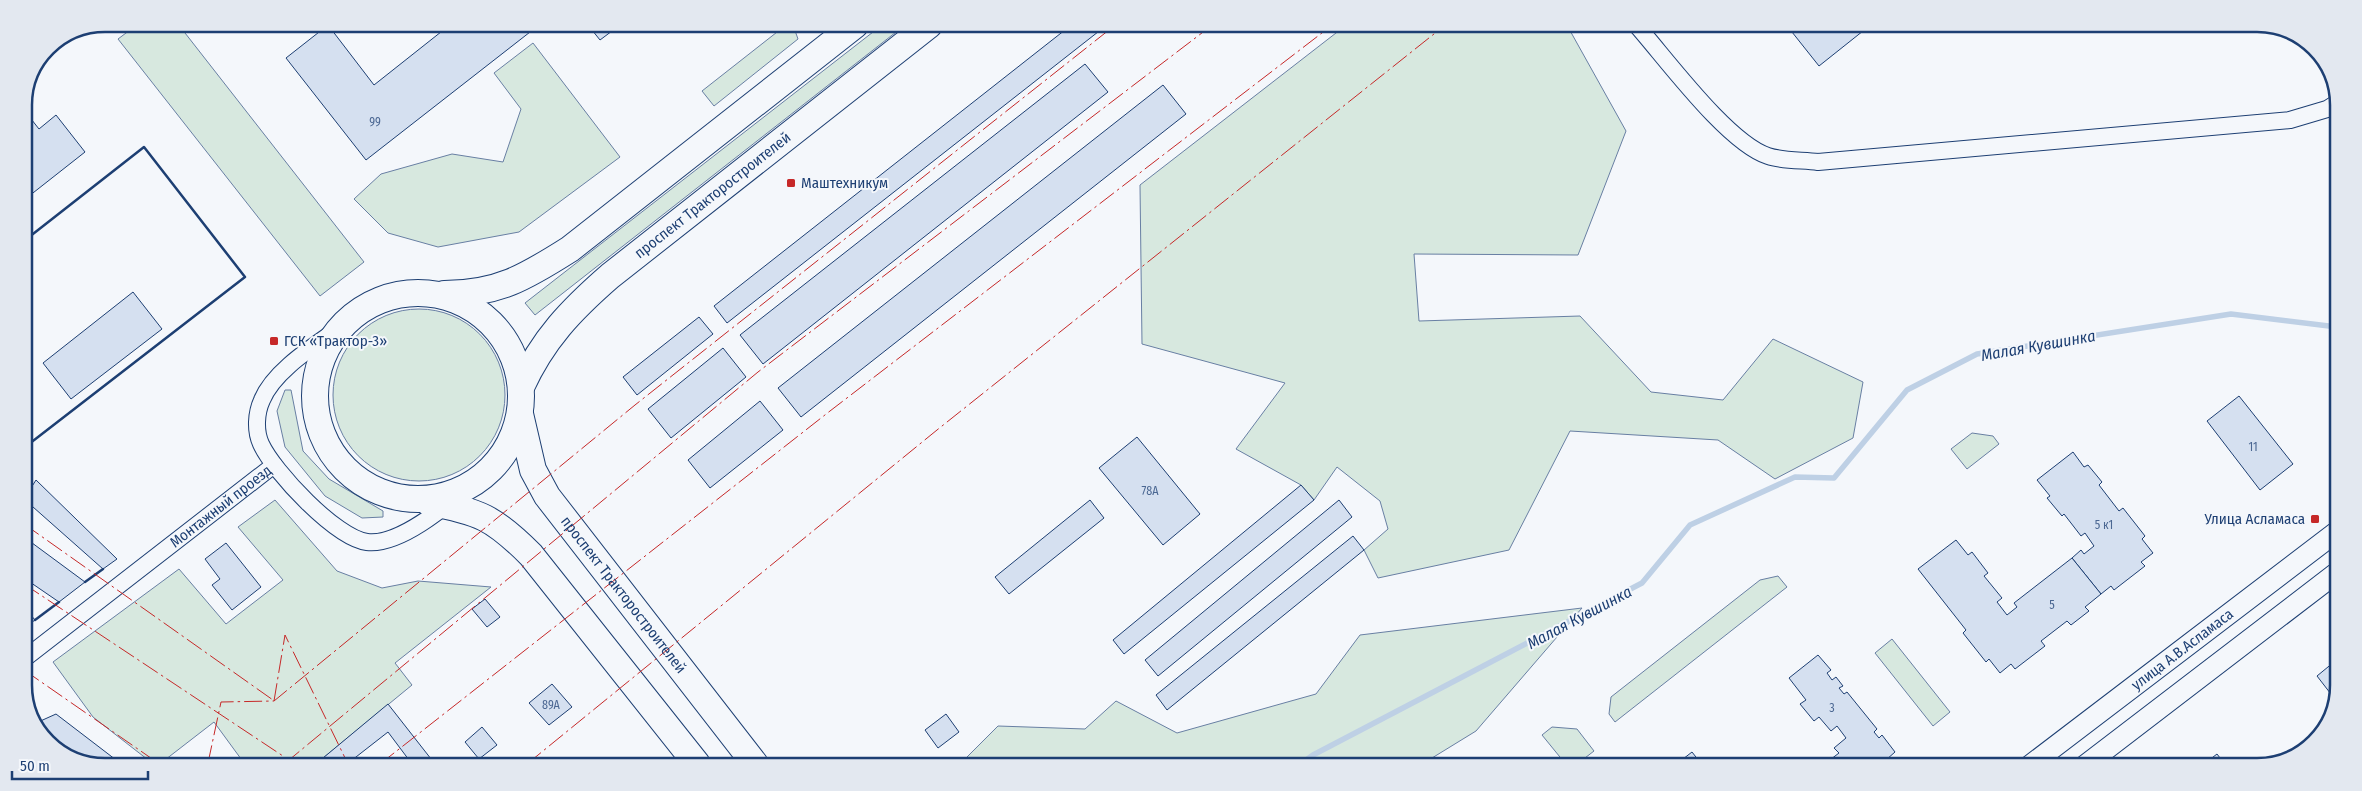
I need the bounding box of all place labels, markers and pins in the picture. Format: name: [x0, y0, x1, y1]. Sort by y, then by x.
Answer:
place label: Маштехникум: [801, 174, 888, 192]
marker: Маштехникум: [785, 177, 797, 189]
place label: ГСК «Трактор-3»: [284, 332, 387, 350]
marker: ГСК «Трактор-3»: [268, 335, 280, 347]
place label: Улица Асламаса: [2203, 510, 2305, 528]
marker: Улица Асламаса: [2309, 513, 2321, 525]

